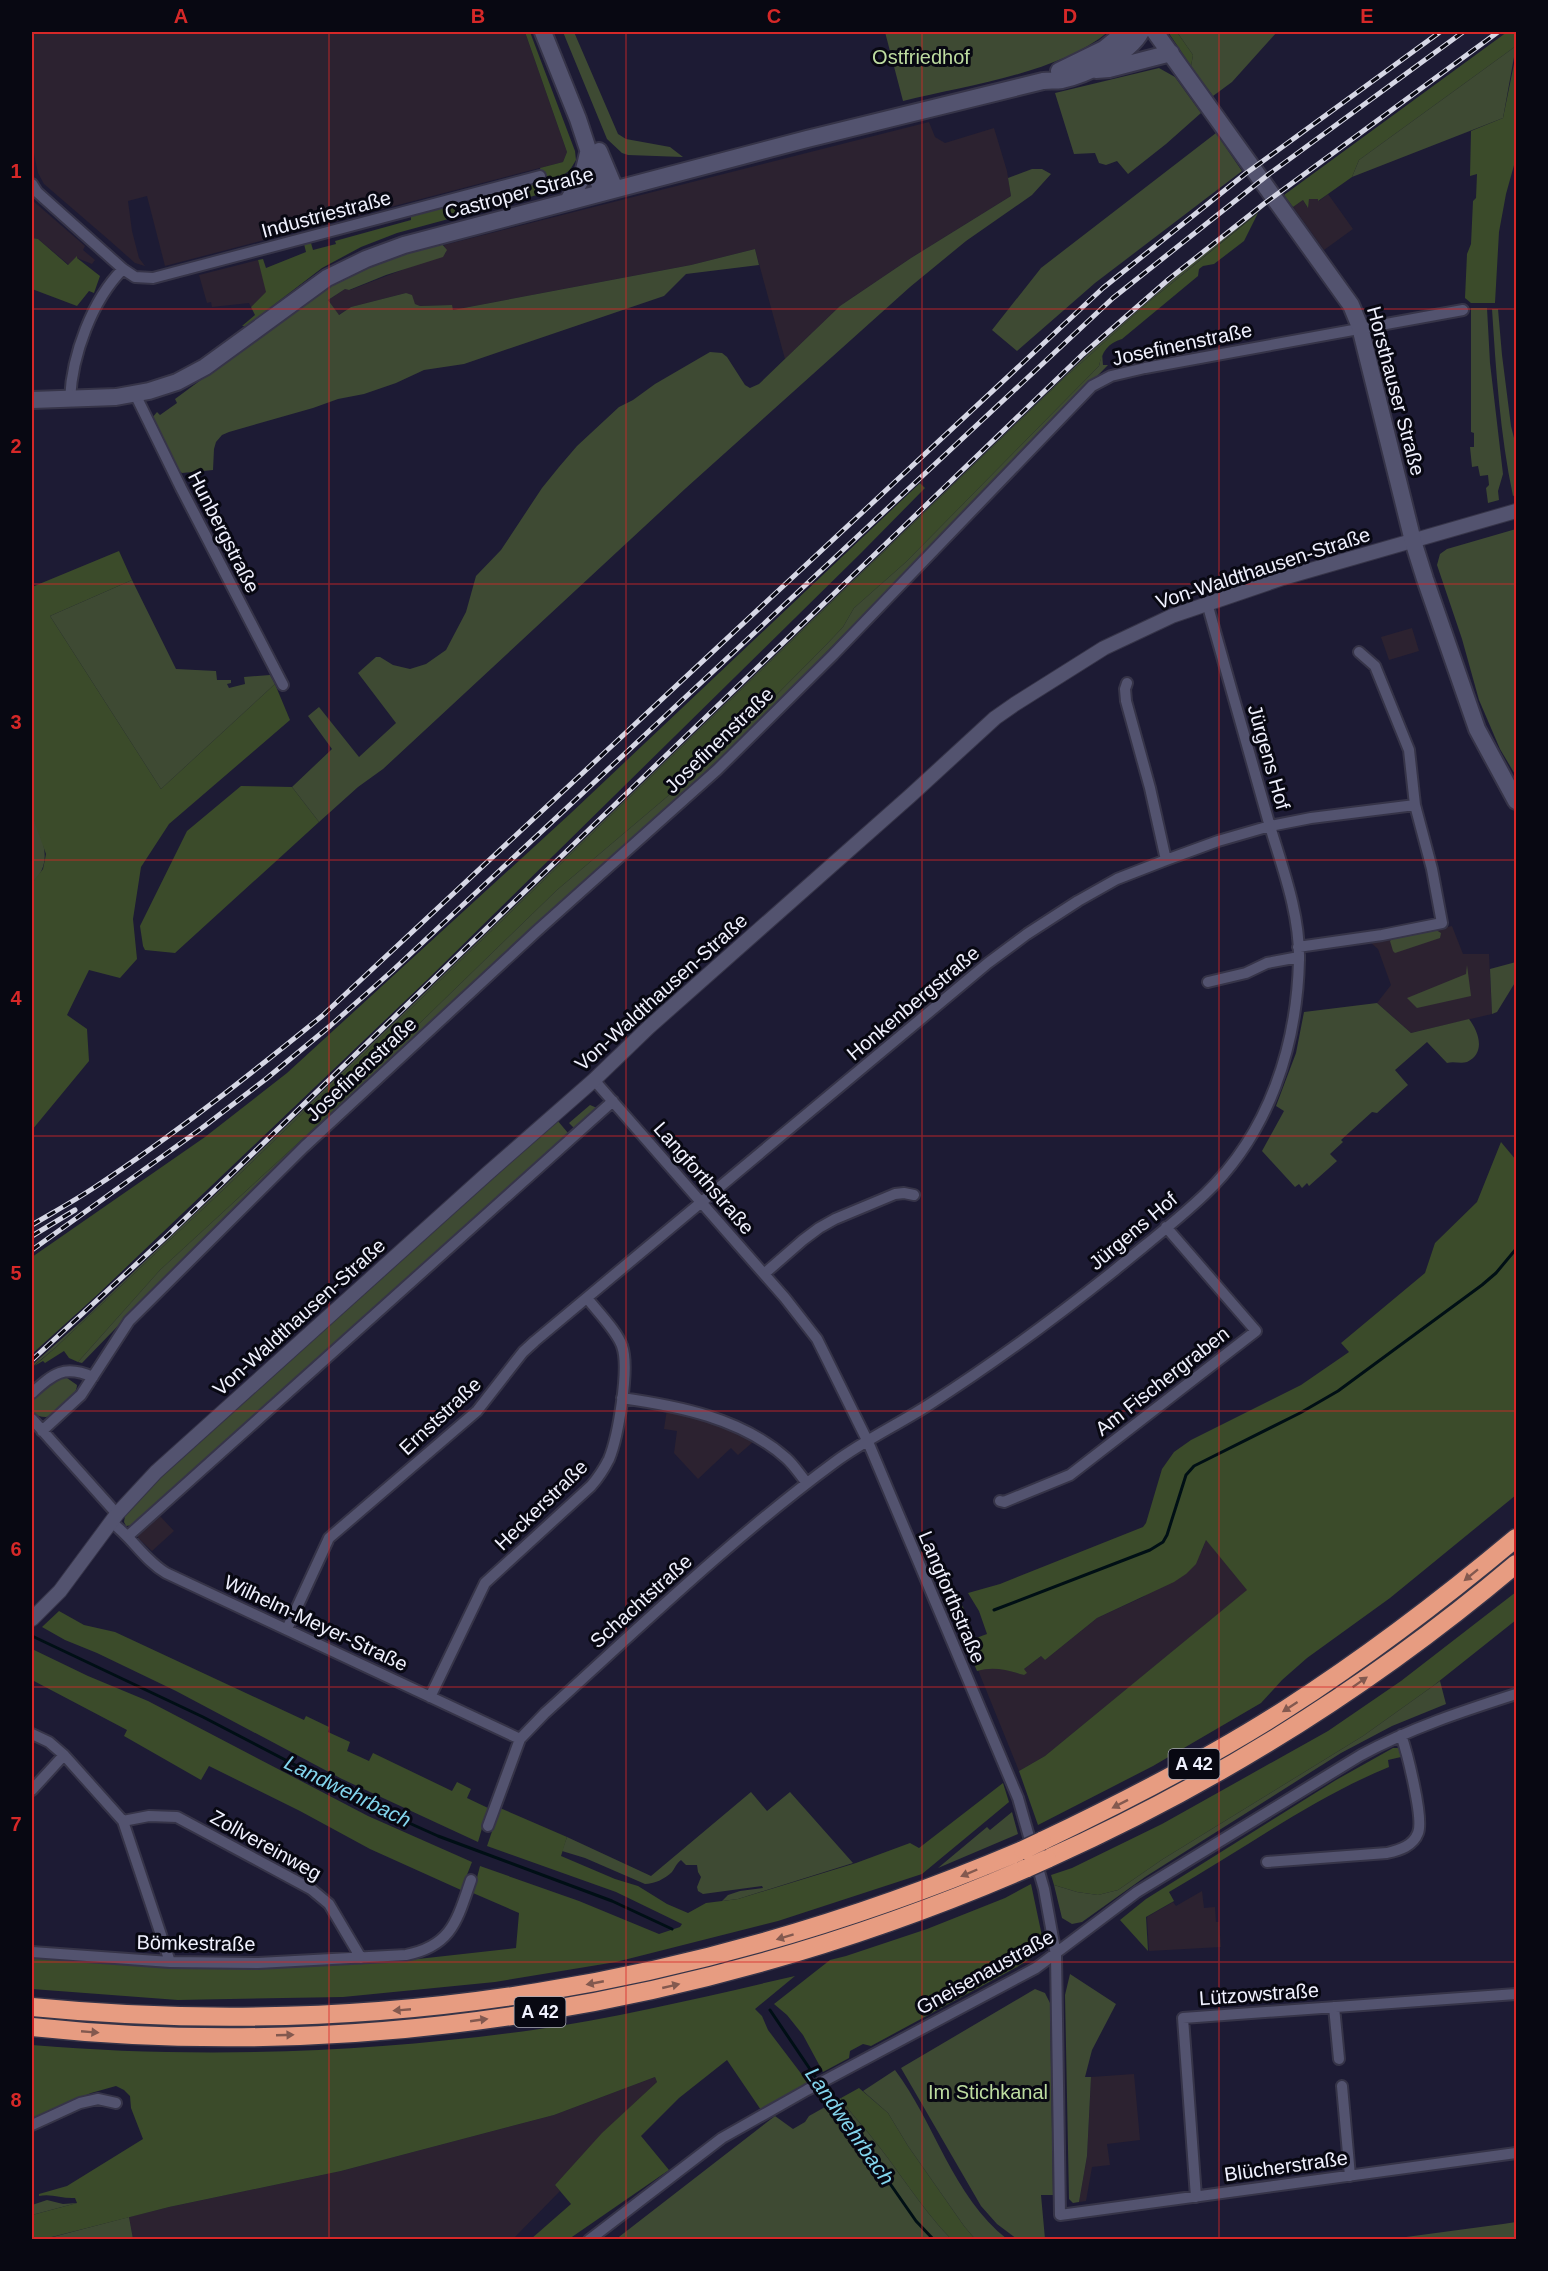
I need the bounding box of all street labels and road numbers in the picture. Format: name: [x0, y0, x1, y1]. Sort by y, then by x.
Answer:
street label: Castroper Straße: [442, 163, 596, 223]
street label: Industriestraße: [259, 186, 393, 242]
street label: Horsthauser Straße: [1363, 304, 1429, 478]
street label: Josefinenstraße: [1110, 318, 1254, 370]
street label: Hunbergstraße: [184, 468, 264, 596]
street label: Von-Waldthausen-Straße: [1153, 523, 1373, 613]
street label: Josefinenstraße: [660, 683, 778, 797]
street label: Jürgens Hof: [1244, 702, 1295, 812]
street label: Von-Waldthausen-Straße: [570, 909, 752, 1075]
street label: Honkenbergstraße: [842, 941, 984, 1065]
street label: Josefinenstraße: [301, 1012, 421, 1126]
street label: Langforthstraße: [649, 1117, 759, 1239]
street label: Jürgens Hof: [1085, 1188, 1182, 1274]
street label: Von-Waldthausen-Straße: [208, 1234, 390, 1400]
street label: Am Fischergraben: [1091, 1322, 1233, 1440]
street label: Ernststraße: [395, 1373, 485, 1459]
street label: Heckerstraße: [490, 1455, 592, 1555]
street label: Langforthstraße: [914, 1528, 990, 1666]
street label: Schachtstraße: [586, 1550, 696, 1652]
street label: Wilhelm-Meyer-Straße: [221, 1571, 411, 1675]
road number: A 42: [1168, 1749, 1220, 1779]
street label: Zollvereinweg: [207, 1805, 325, 1885]
street label: Gneisenaustraße: [913, 1925, 1057, 2019]
street label: Bömkestraße: [136, 1931, 256, 1955]
street label: Lützowstraße: [1198, 1979, 1320, 2009]
road number: A 42: [514, 1997, 566, 2027]
street label: Blücherstraße: [1223, 2146, 1349, 2186]

